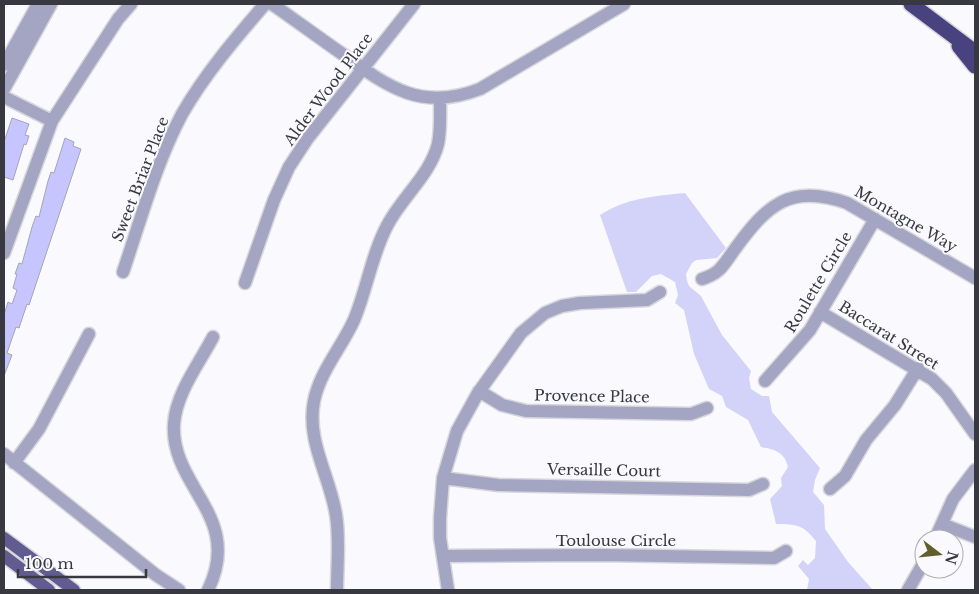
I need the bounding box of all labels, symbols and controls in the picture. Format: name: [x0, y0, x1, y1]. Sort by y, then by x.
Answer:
street label: Alder Wood Place: [279, 29, 377, 150]
street label: Sweet Briar Place: [107, 114, 173, 244]
street label: Montagne Way: [851, 182, 961, 256]
street label: Roulette Circle: [780, 228, 856, 336]
street label: Baccarat Street: [835, 297, 943, 374]
street label: Provence Place: [534, 385, 650, 407]
street label: Versaille Court: [546, 459, 661, 480]
north arrow: [914, 529, 964, 579]
street label: Toulouse Circle: [556, 531, 676, 550]
scale bar: [18, 546, 145, 578]
text: N: [941, 549, 962, 566]
text: 100 m: [25, 554, 74, 573]

